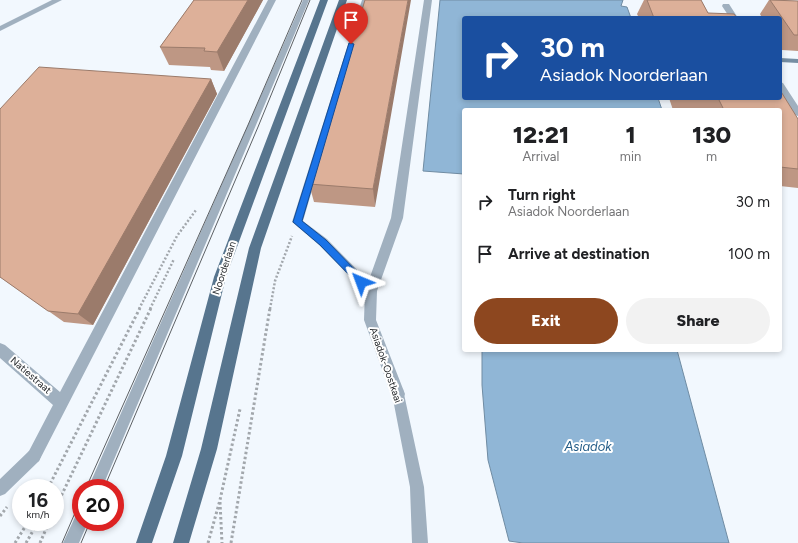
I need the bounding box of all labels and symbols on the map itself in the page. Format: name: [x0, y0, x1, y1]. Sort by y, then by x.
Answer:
pin: [334, 3, 368, 44]
street label: Noorderlaan: [209, 239, 239, 296]
position arrow: [340, 261, 382, 303]
street label: Asiadok-Oostkaai: [367, 326, 405, 404]
street label: Natiestraat: [8, 354, 54, 397]
water label: Asiadok: [563, 439, 612, 454]
speed limit sign: 20: [72, 479, 124, 531]

